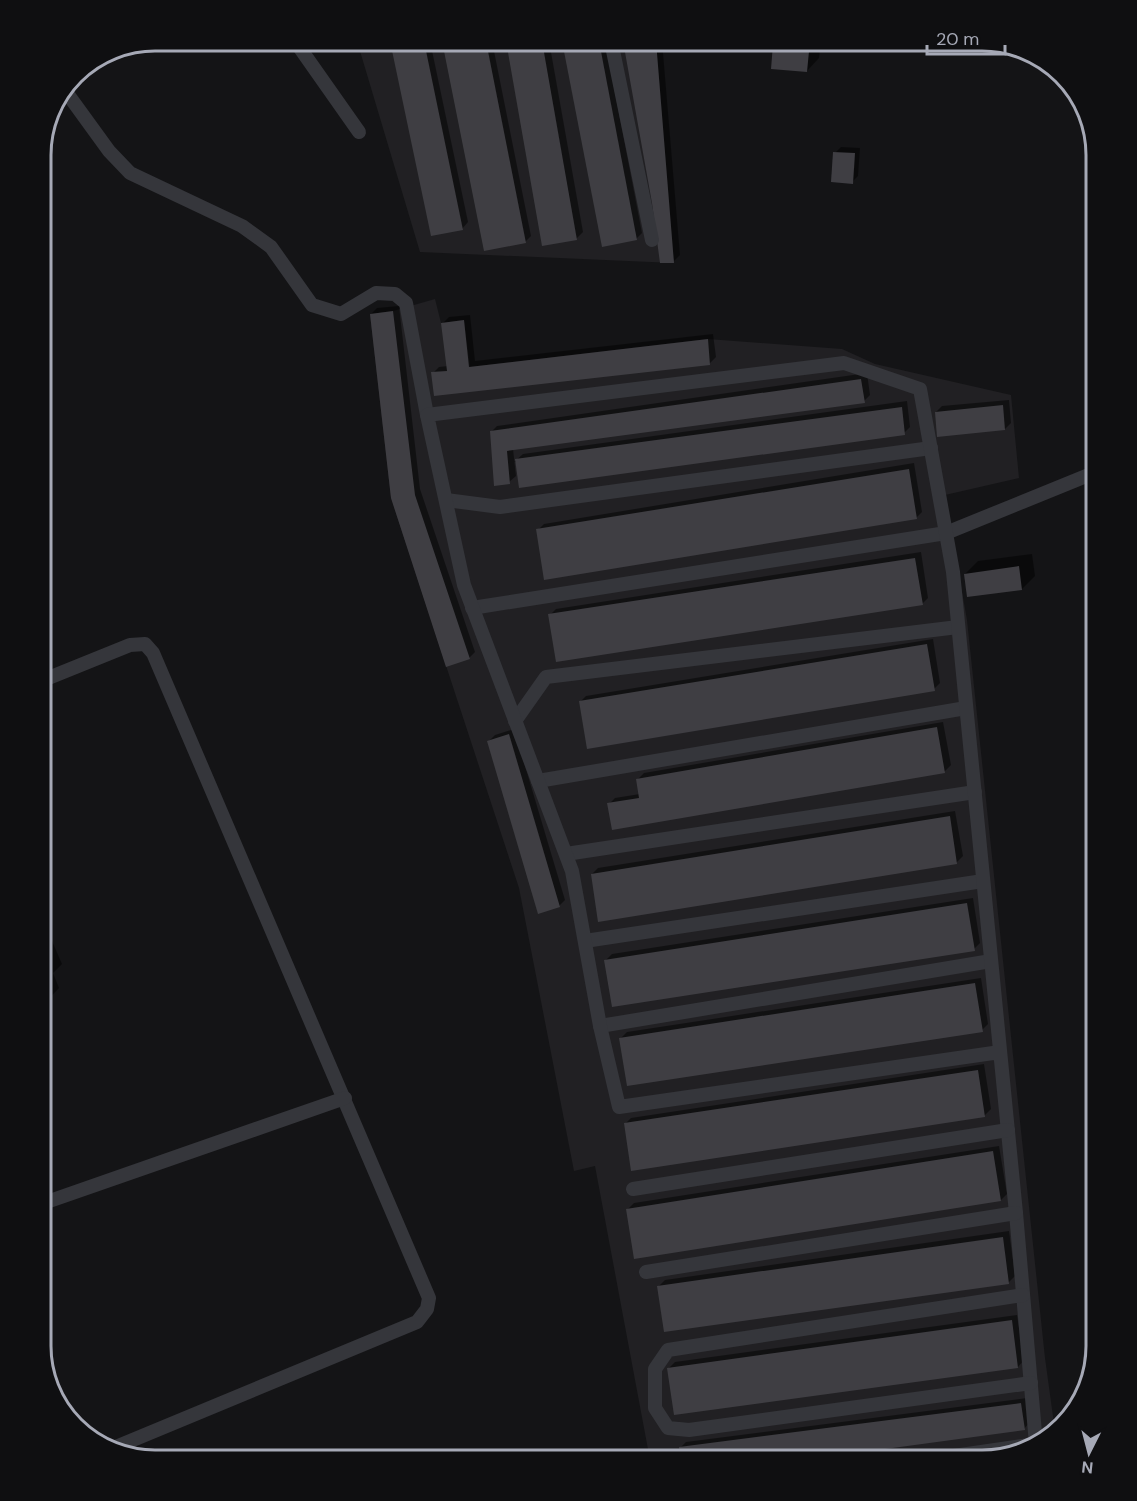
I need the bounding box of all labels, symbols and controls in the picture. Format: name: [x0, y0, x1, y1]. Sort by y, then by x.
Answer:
scale bar: [927, 18, 1005, 56]
text: 20 m: [936, 27, 979, 51]
north arrow: [1059, 1423, 1119, 1483]
text: N: [1081, 1456, 1094, 1478]

